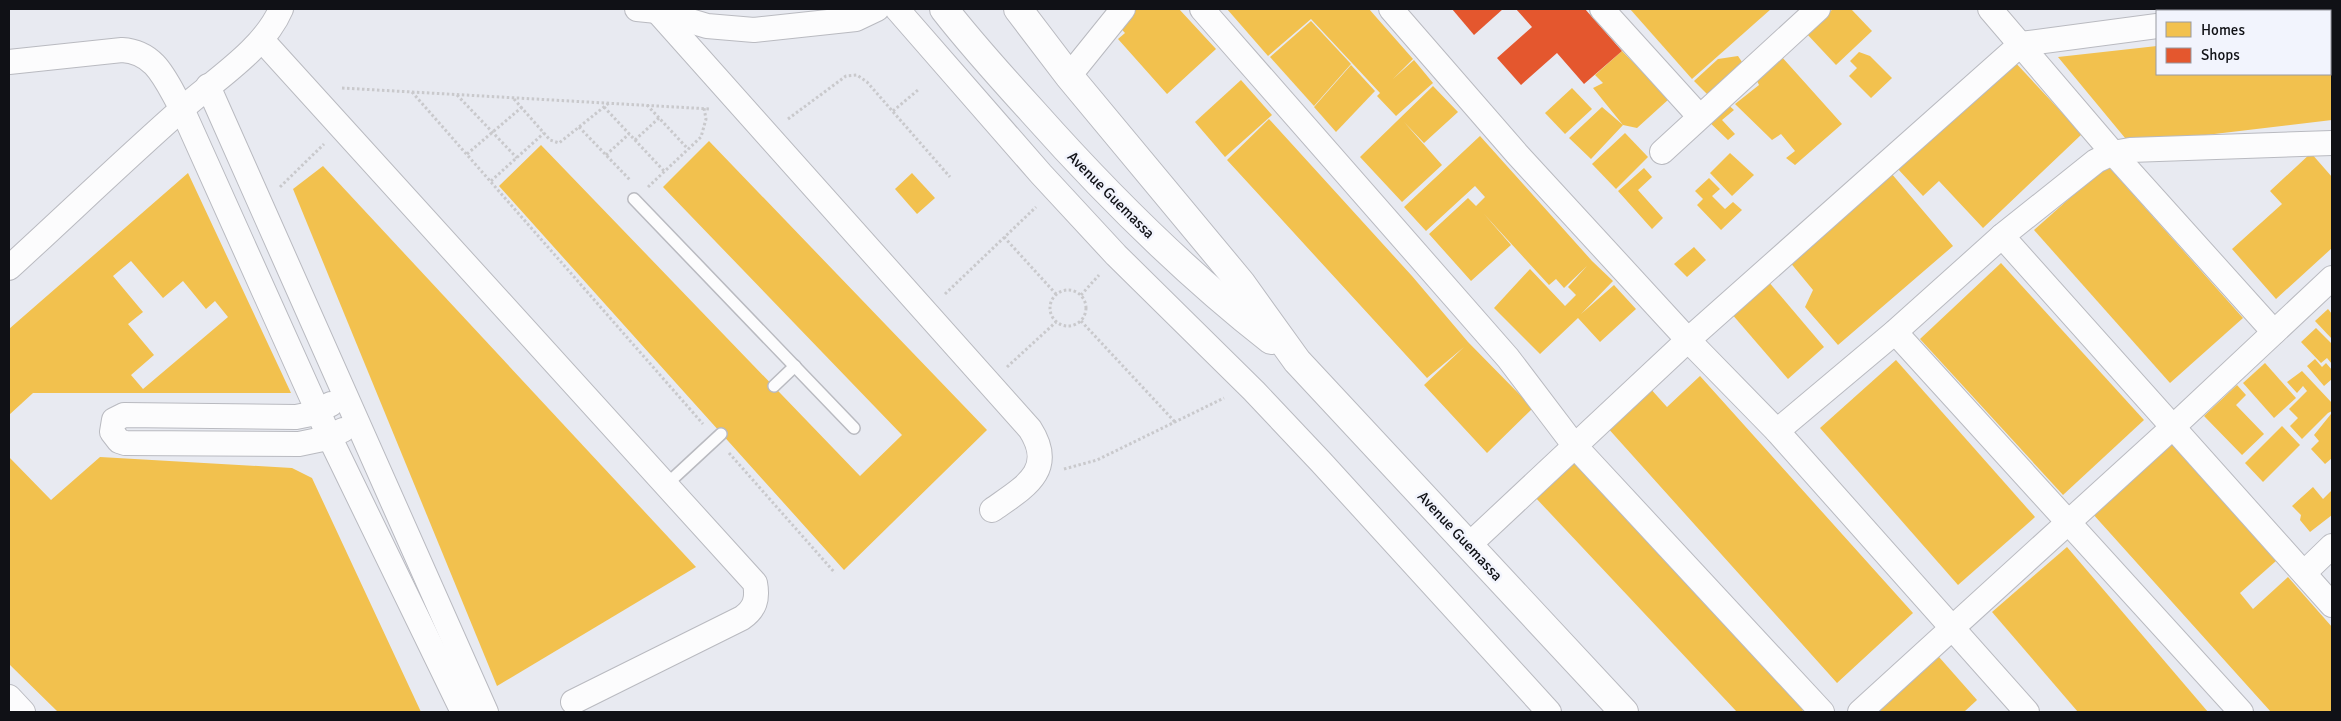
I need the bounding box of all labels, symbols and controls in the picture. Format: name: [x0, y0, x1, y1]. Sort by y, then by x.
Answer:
legend: [2156, 10, 2331, 75]
text: Homes: [2201, 21, 2245, 39]
text: Shops: [2201, 46, 2240, 64]
street label: Avenue Guemassa: [1064, 148, 1158, 242]
street label: Avenue Guemassa: [1414, 488, 1506, 584]

